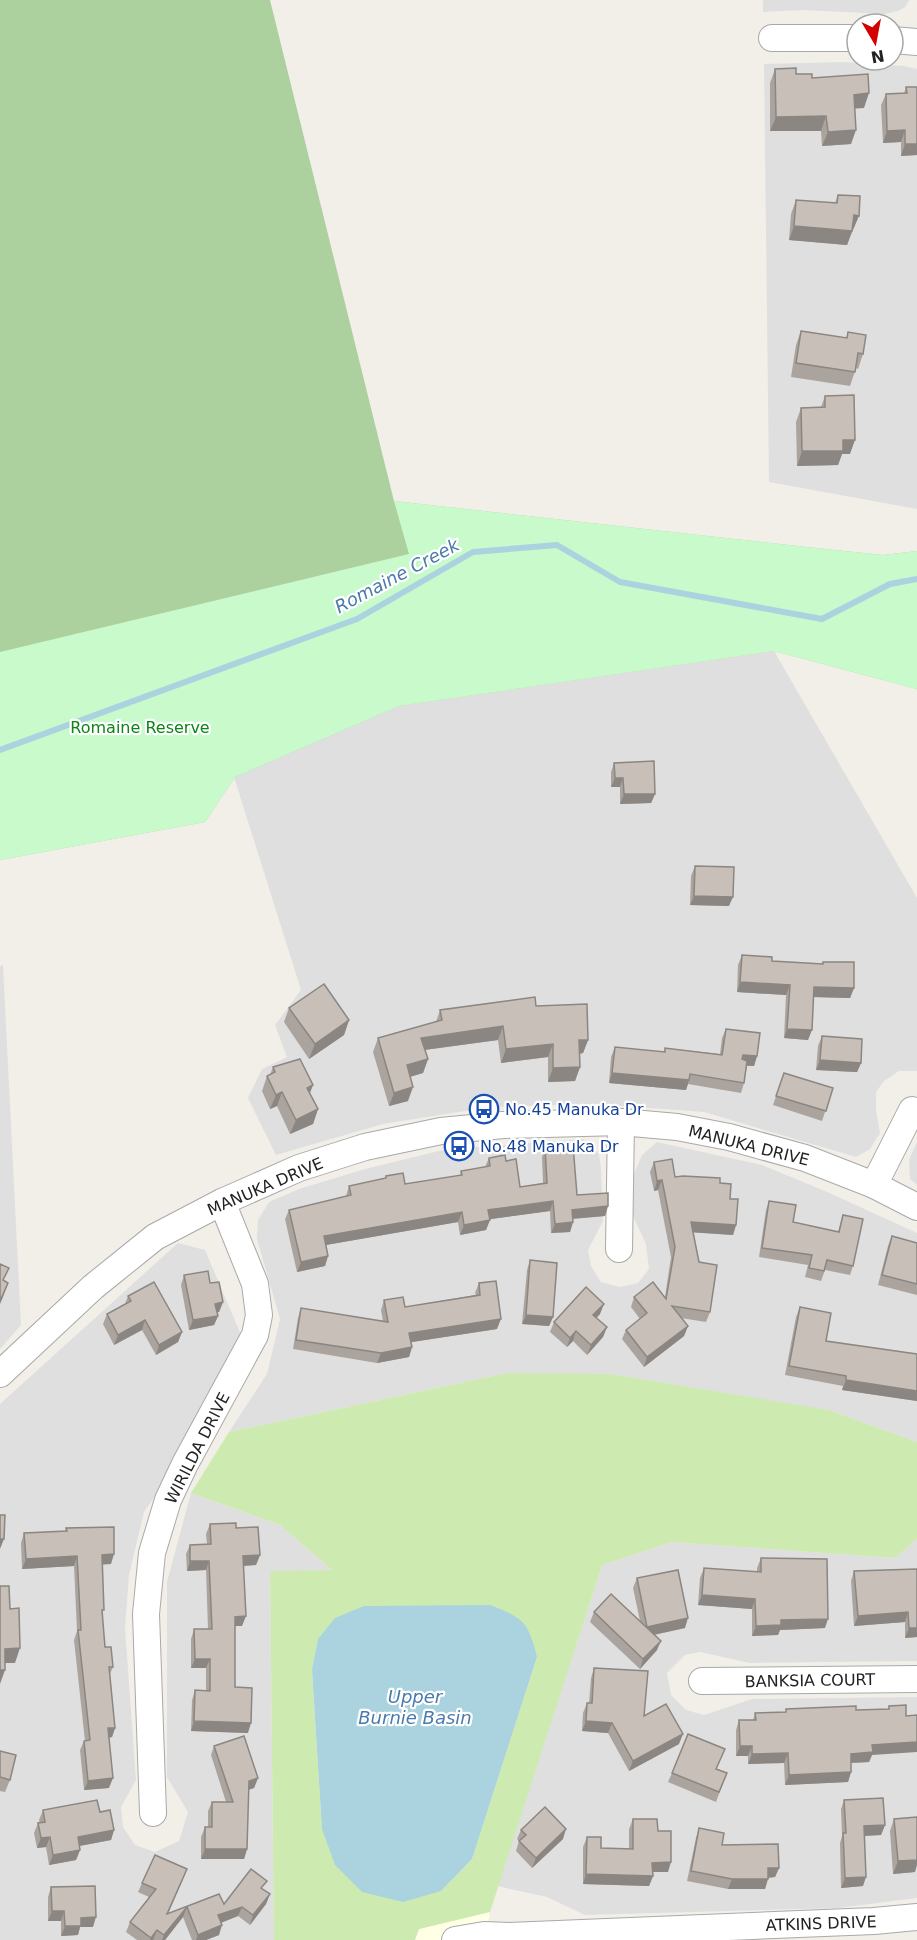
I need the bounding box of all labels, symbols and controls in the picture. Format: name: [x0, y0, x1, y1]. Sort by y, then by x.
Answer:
north arrow: [845, 12, 905, 72]
text: N: [869, 46, 886, 67]
water label: Romaine Creek: [331, 533, 464, 617]
park label: Romaine Reserve: [70, 718, 210, 737]
bus stop icon: No.45 Manuka Dr: [468, 1093, 500, 1125]
place label: No.45 Manuka Dr: [505, 1100, 644, 1119]
street label: MANUKA DRIVE: [686, 1121, 811, 1170]
bus stop icon: No.48 Manuka Dr: [443, 1130, 475, 1162]
place label: No.48 Manuka Dr: [480, 1137, 619, 1156]
street label: MANUKA DRIVE: [204, 1154, 326, 1219]
street label: WIRILDA DRIVE: [161, 1389, 234, 1507]
street label: BANKSIA COURT: [745, 1670, 876, 1691]
water label: Upper Burnie Basin: [358, 1686, 472, 1728]
street label: ATKINS DRIVE: [765, 1912, 877, 1935]

